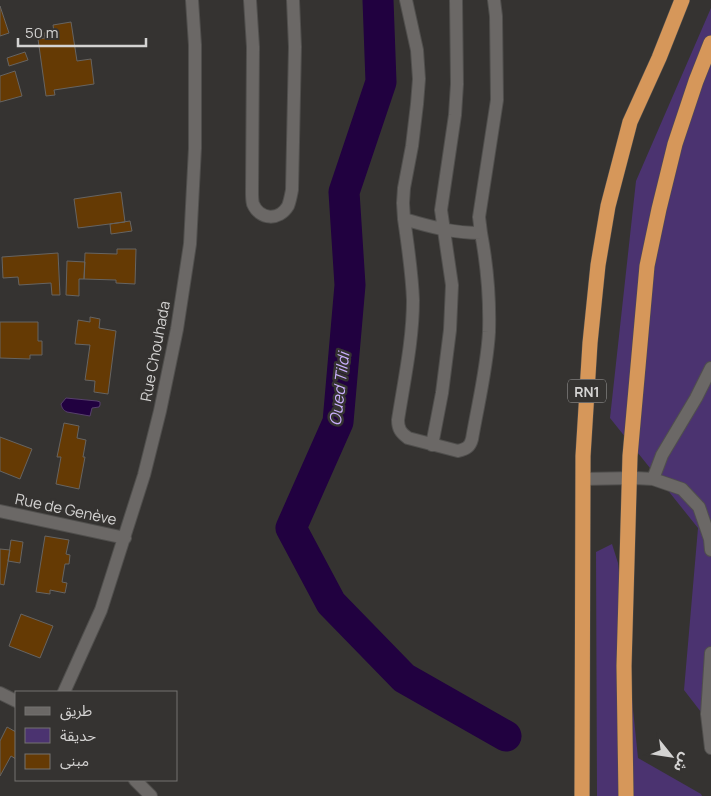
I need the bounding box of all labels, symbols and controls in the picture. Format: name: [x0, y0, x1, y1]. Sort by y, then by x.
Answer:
scale bar: [18, 15, 145, 47]
text: 50 m: [25, 22, 59, 43]
street label: Rue Chouhada: [135, 299, 175, 403]
water label: Oued Tildi: [324, 349, 355, 427]
road number: RN1: [568, 380, 606, 402]
street label: Rue de Genève: [13, 488, 119, 530]
legend: [15, 691, 178, 781]
text: طريق: [60, 700, 92, 721]
text: حديقة: [60, 725, 96, 746]
north arrow: [646, 731, 696, 781]
text: مبنى: [60, 750, 89, 771]
text: ش: [670, 750, 696, 776]

